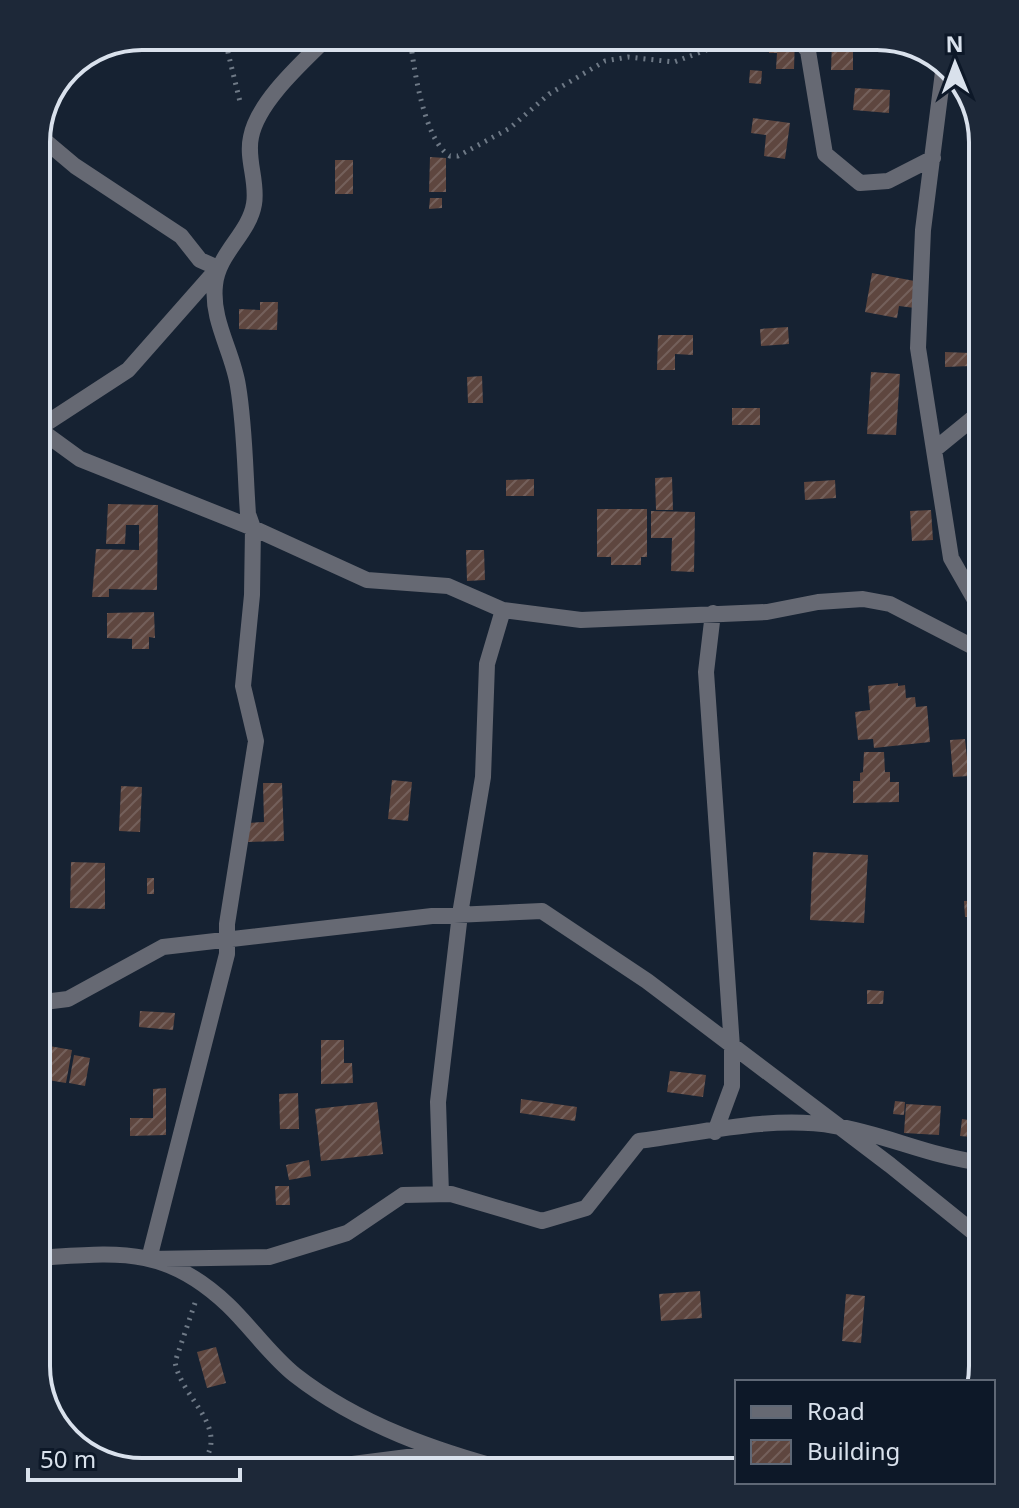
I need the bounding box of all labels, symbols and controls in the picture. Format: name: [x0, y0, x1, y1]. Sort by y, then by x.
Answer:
north arrow: [915, 24, 995, 104]
text: N: [945, 28, 964, 58]
legend: [735, 1380, 995, 1484]
text: Road: [807, 1394, 865, 1427]
scale bar: [28, 1432, 240, 1482]
text: Building: [807, 1434, 900, 1467]
text: 50 m: [40, 1442, 96, 1475]

